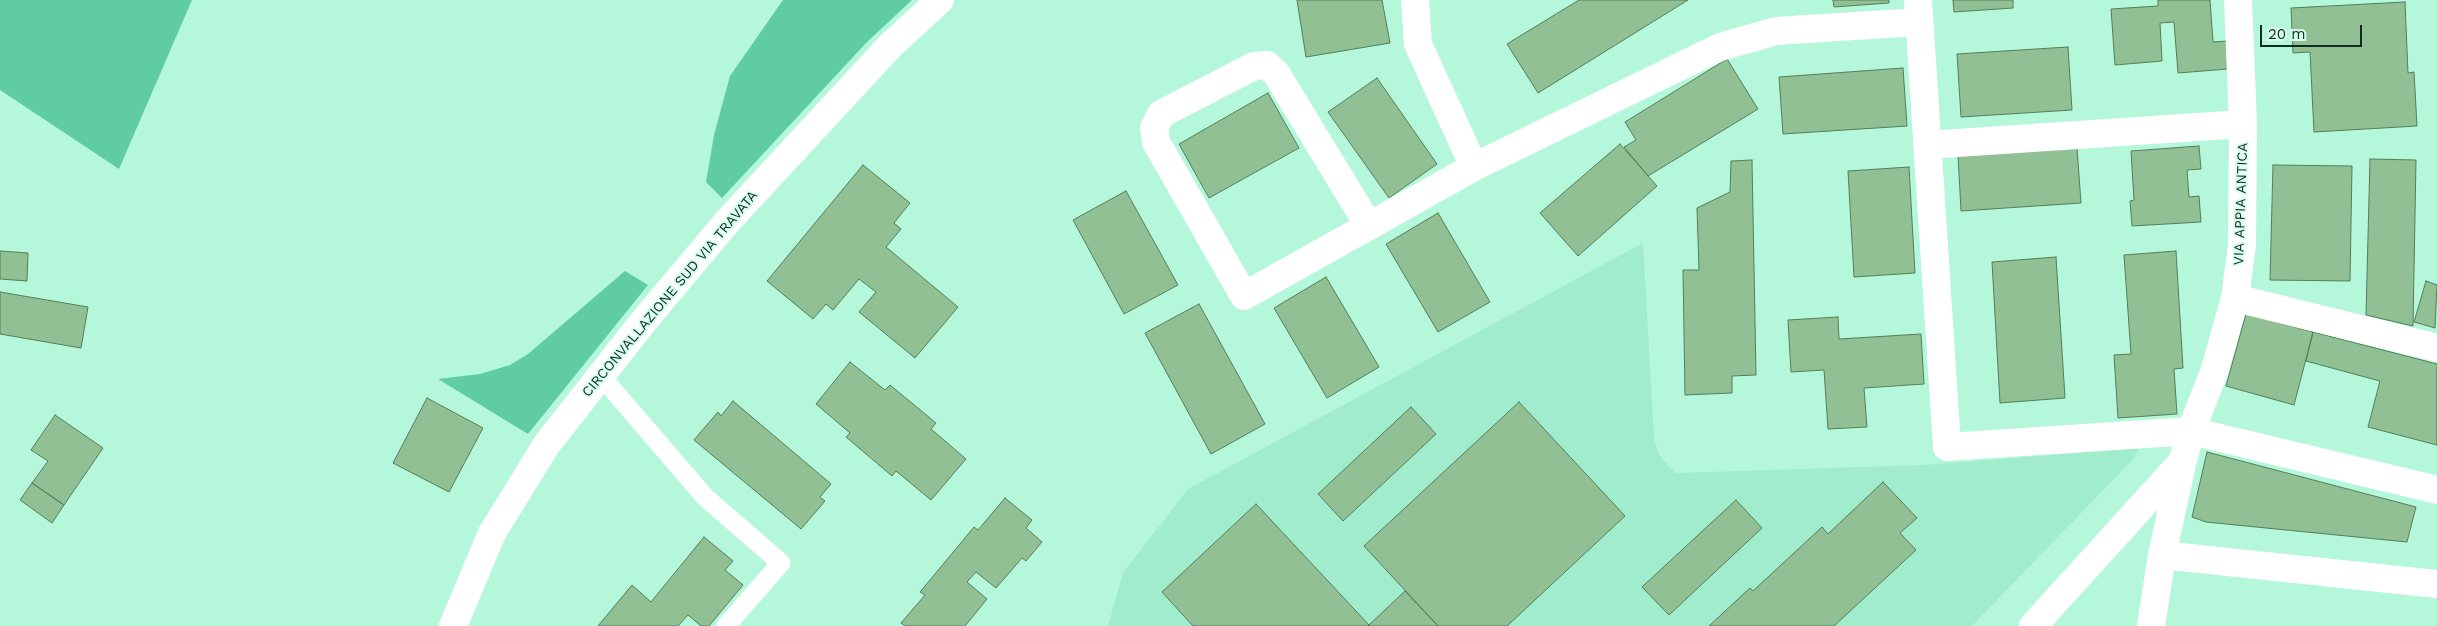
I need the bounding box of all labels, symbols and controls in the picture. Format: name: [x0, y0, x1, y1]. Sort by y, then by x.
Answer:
scale bar: [2262, 15, 2364, 47]
text: 20 m: [2268, 25, 2306, 43]
street label: VIA APPIA ANTICA: [2230, 142, 2252, 266]
street label: CIRCONVALLAZIONE SUD VIA TRAVATA: [579, 187, 761, 401]

